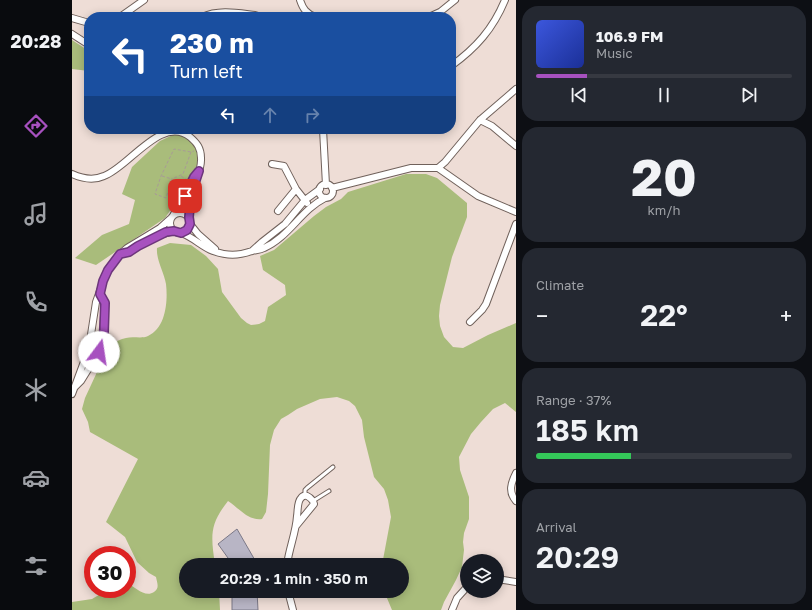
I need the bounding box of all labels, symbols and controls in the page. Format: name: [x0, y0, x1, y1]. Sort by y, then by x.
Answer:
text: 230 m: [170, 26, 254, 59]
text: 106.9 FM: [596, 27, 663, 45]
icon: left: [104, 28, 156, 80]
text: 20:28: [11, 30, 61, 52]
text: Music: [596, 45, 633, 61]
text: Turn left: [170, 60, 243, 82]
icon: previous: [568, 84, 590, 106]
icon: pause: [653, 84, 675, 106]
icon: next: [738, 84, 760, 106]
icon: left: [217, 104, 239, 126]
icon: ahead: [259, 104, 281, 126]
icon: right: [301, 104, 323, 126]
icon: directions: [22, 112, 50, 140]
text: 20: [631, 145, 697, 207]
pin: [168, 179, 202, 213]
icon: arrive: [174, 185, 196, 207]
icon: music: [22, 200, 50, 228]
text: km/h: [647, 202, 681, 218]
text: Climate: [536, 277, 584, 293]
icon: phone: [22, 288, 50, 316]
text: 22°: [640, 297, 688, 333]
text: −: [536, 302, 548, 329]
text: +: [780, 302, 792, 329]
position arrow: [78, 331, 120, 373]
icon: climate: [22, 376, 50, 404]
text: Range · 37%: [536, 392, 611, 408]
text: 185 km: [536, 412, 639, 448]
icon: car: [22, 464, 50, 492]
text: Arrival: [536, 519, 577, 535]
text: 20:29: [536, 539, 619, 575]
speed limit sign: 30: [84, 546, 136, 598]
icon: filters: [22, 552, 50, 580]
map controls: [460, 554, 504, 598]
button: layers: [460, 554, 504, 598]
text: 20:29 · 1 min · 350 m: [220, 569, 368, 587]

